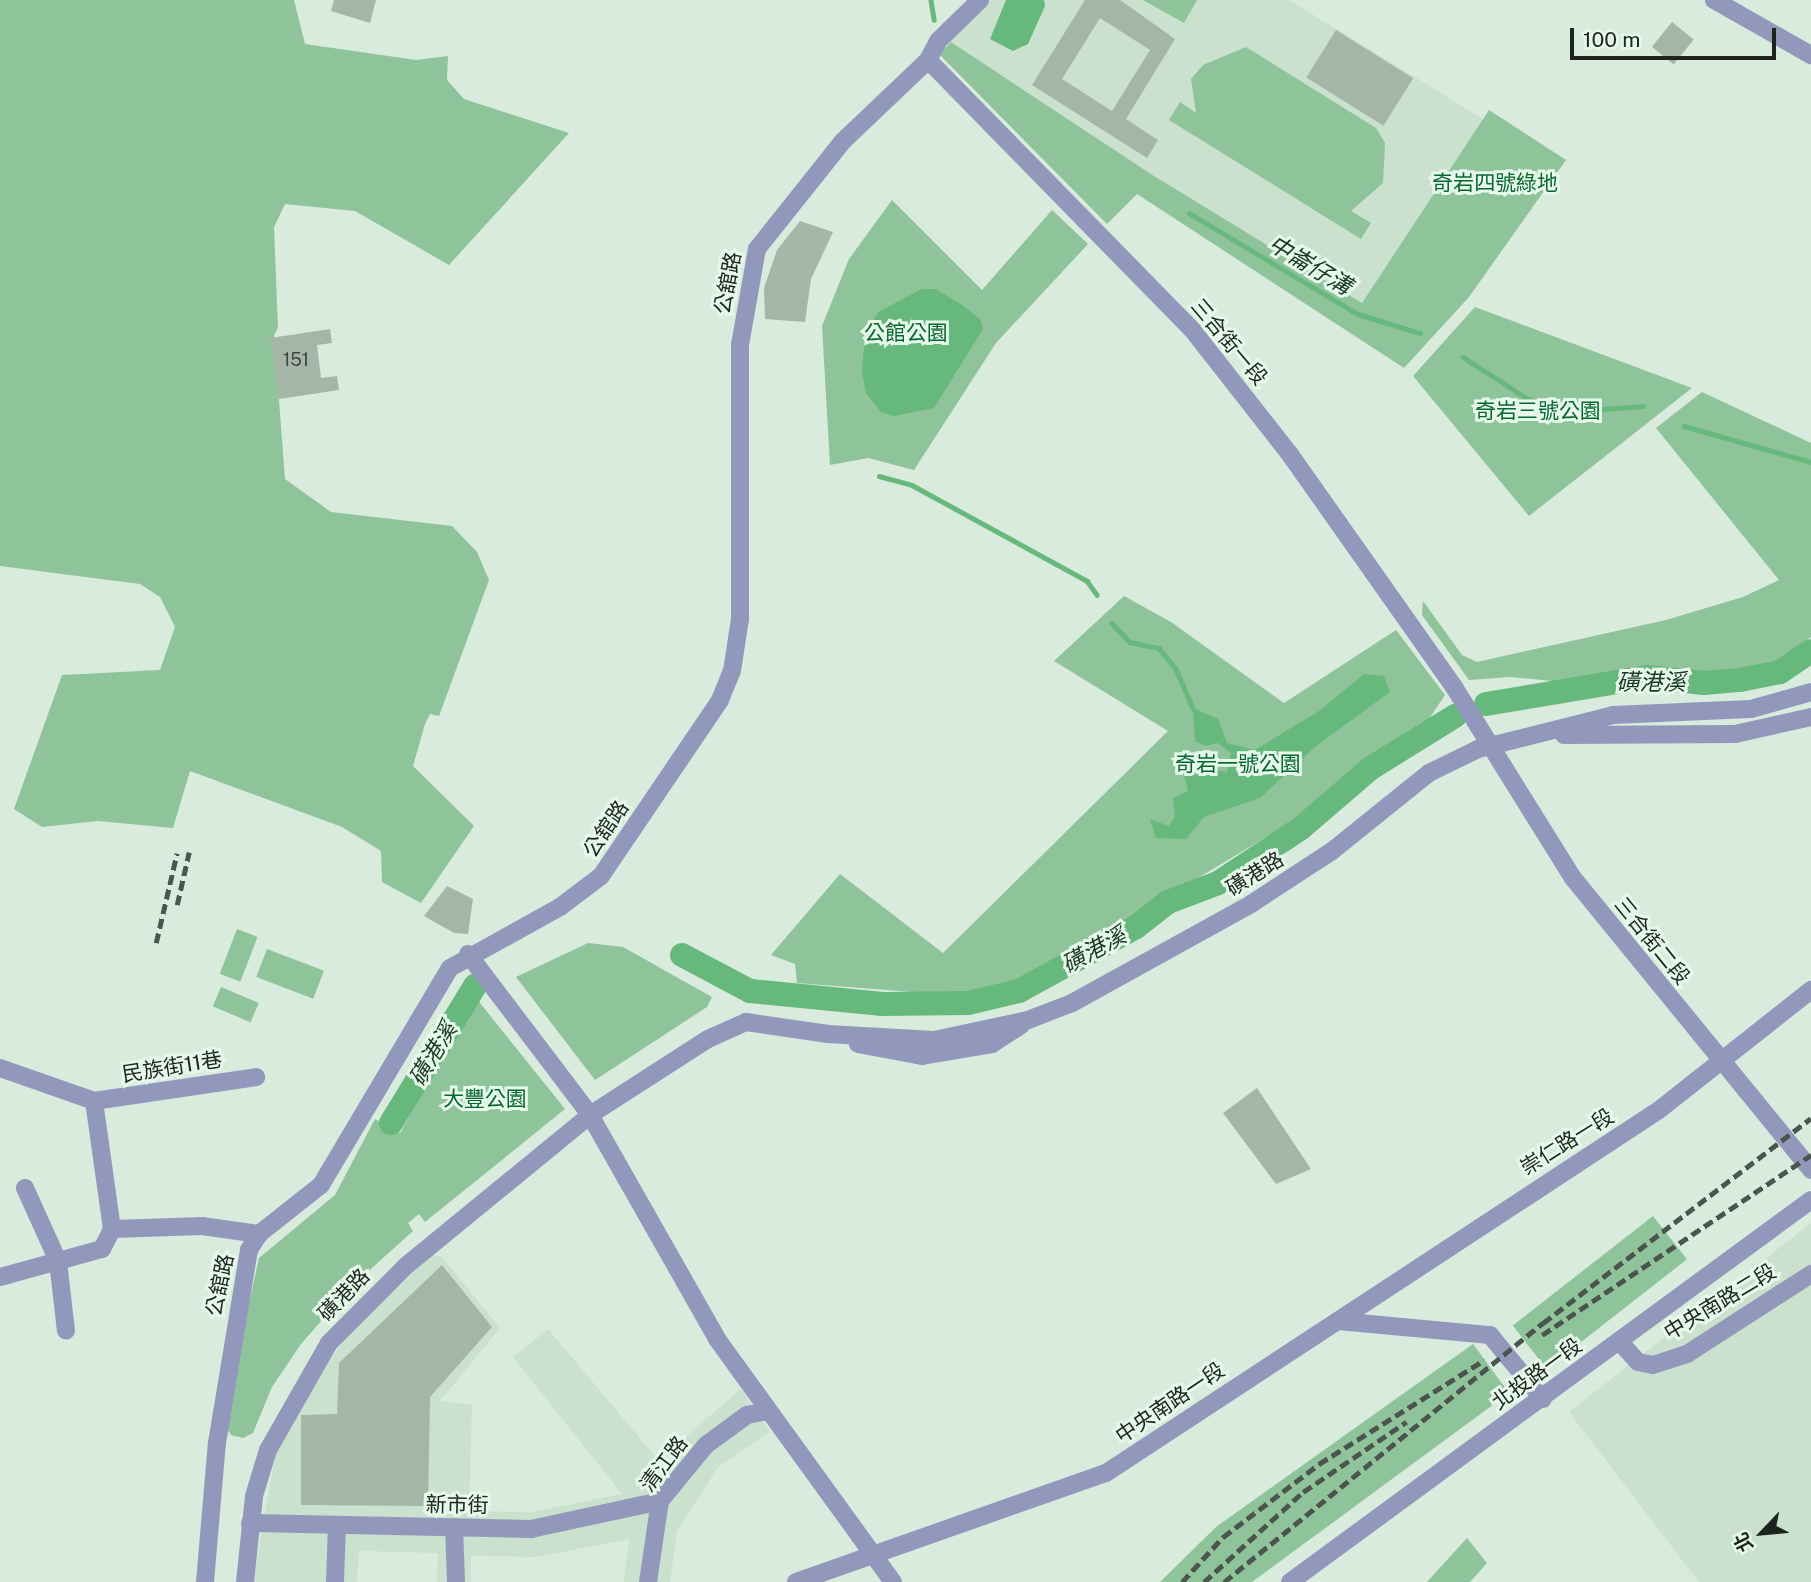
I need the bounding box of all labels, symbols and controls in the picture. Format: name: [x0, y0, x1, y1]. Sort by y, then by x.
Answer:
scale bar: [1573, 14, 1780, 58]
text: 100 m: [1583, 27, 1640, 52]
park label: 奇岩四號綠地: [1432, 170, 1558, 196]
water label: 中崙仔溝: [1263, 229, 1357, 301]
street label: 公舘路: [710, 250, 746, 316]
street label: 三合街一段: [1186, 294, 1272, 390]
park label: 公館公園: [864, 320, 948, 346]
house number: 151: [283, 349, 309, 371]
park label: 奇岩三號公園: [1475, 398, 1601, 424]
water label: 磺港溪: [1617, 668, 1685, 696]
park label: 奇岩一號公園: [1175, 751, 1301, 777]
street label: 公舘路: [578, 796, 634, 862]
street label: 磺港路: [1222, 847, 1288, 901]
street label: 三合街二段: [1609, 892, 1695, 990]
water label: 磺港溪: [1057, 921, 1131, 979]
water label: 磺港溪: [403, 1017, 463, 1091]
street label: 民族街11巷: [120, 1047, 224, 1087]
park label: 大豐公園: [443, 1086, 527, 1112]
street label: 崇仁路一段: [1516, 1103, 1618, 1181]
street label: 公舘路: [201, 1252, 239, 1318]
street label: 中央南路二段: [1660, 1259, 1780, 1345]
street label: 磺港路: [313, 1264, 375, 1326]
street label: 北投路一段: [1487, 1333, 1587, 1415]
street label: 中央南路一段: [1111, 1357, 1229, 1449]
street label: 清江路: [635, 1431, 693, 1497]
street label: 新市街: [425, 1492, 489, 1518]
north arrow: [1727, 1498, 1797, 1568]
text: 北: [1729, 1529, 1757, 1556]

